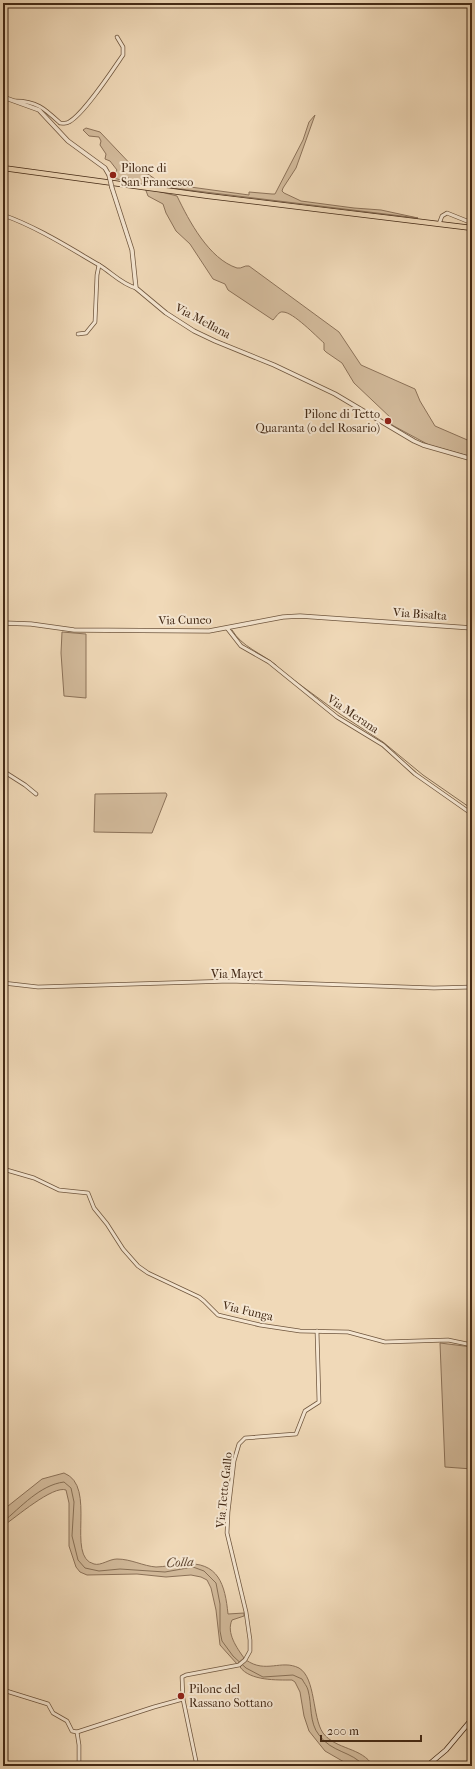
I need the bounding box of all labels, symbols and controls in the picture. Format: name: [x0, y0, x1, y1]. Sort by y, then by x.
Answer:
place label: Pilone di San Francesco: [121, 161, 193, 189]
marker: Pilone di San Francesco: [108, 170, 118, 180]
street label: Via Mellana: [172, 300, 234, 342]
place label: Pilone di Tetto Quaranta (o del Rosario): [256, 407, 380, 435]
marker: Pilone di Tetto Quaranta (o del Rosario): [383, 416, 393, 426]
street label: Via Bisalta: [392, 605, 448, 623]
street label: Via Cuneo: [157, 613, 212, 627]
street label: Via Merana: [324, 691, 382, 737]
street label: Via Mayet: [210, 967, 264, 981]
street label: Via Funga: [220, 1298, 275, 1324]
street label: Via Tetto Gallo: [213, 1451, 235, 1530]
water label: Colla: [166, 1554, 194, 1570]
place label: Pilone del Rassano Sottano: [189, 1682, 273, 1710]
marker: Pilone del Rassano Sottano: [176, 1691, 186, 1701]
scale bar: [321, 1717, 421, 1743]
text: 200 m: [327, 1724, 359, 1738]

